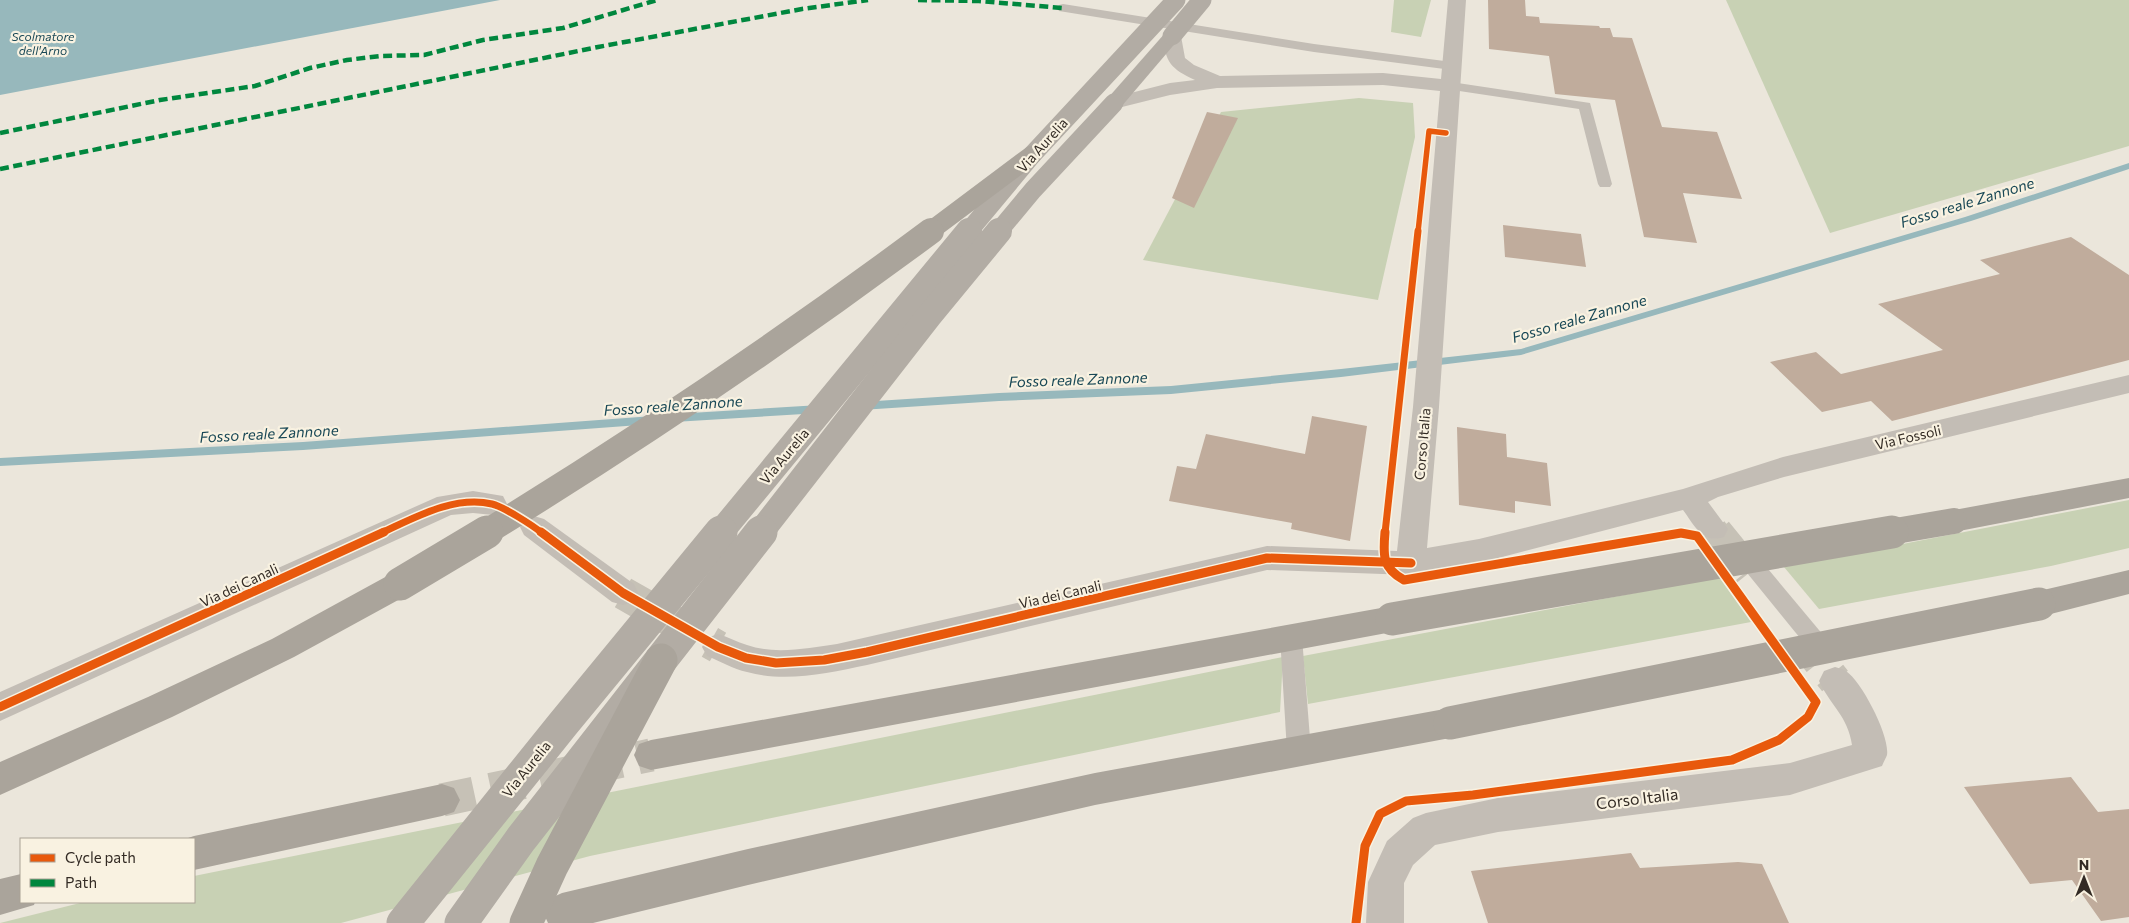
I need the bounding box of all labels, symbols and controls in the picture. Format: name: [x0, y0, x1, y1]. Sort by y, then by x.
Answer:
water label: Scolmatore dell'Arno: [12, 29, 75, 57]
street label: Via Aurelia: [1013, 114, 1071, 176]
water label: Fosso reale Zannone: [1898, 173, 2036, 231]
water label: Fosso reale Zannone: [1510, 290, 1648, 346]
water label: Fosso reale Zannone: [1008, 368, 1148, 390]
water label: Fosso reale Zannone: [603, 391, 743, 419]
street label: Corso Italia: [1410, 407, 1434, 481]
water label: Fosso reale Zannone: [199, 420, 339, 446]
street label: Via Fossoli: [1873, 421, 1943, 453]
street label: Via Aurelia: [756, 425, 812, 487]
street label: Via dei Canali: [197, 559, 281, 611]
street label: Via dei Canali: [1017, 576, 1103, 612]
street label: Via Aurelia: [498, 737, 554, 801]
street label: Corso Italia: [1595, 784, 1679, 812]
legend: [20, 838, 195, 903]
text: Cycle path: [65, 848, 136, 866]
north arrow: [2059, 853, 2109, 903]
text: N: [2079, 856, 2089, 873]
text: Path: [65, 873, 97, 891]

